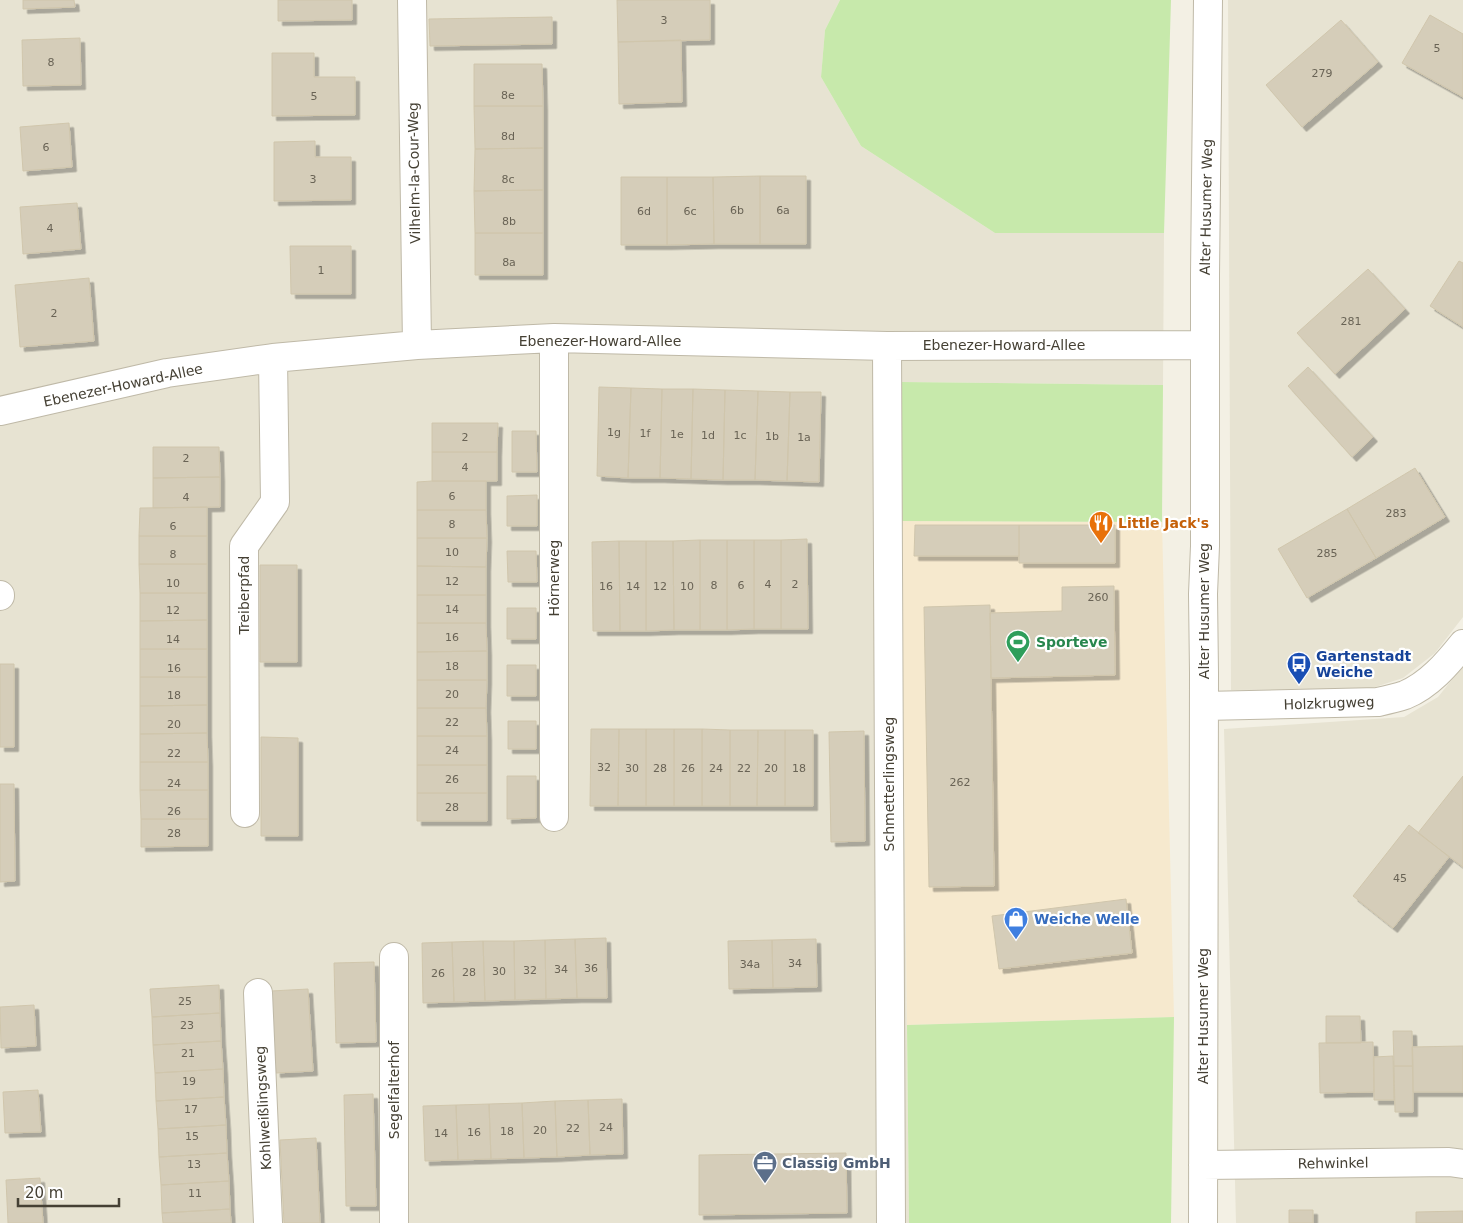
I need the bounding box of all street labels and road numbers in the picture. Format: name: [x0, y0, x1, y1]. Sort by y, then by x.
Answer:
street label: Vilhelm-la-Cour-Weg: [405, 102, 423, 244]
street label: Alter Husumer Weg: [1197, 139, 1215, 275]
street label: Ebenezer-Howard-Allee: [519, 333, 681, 349]
street label: Ebenezer-Howard-Allee: [923, 337, 1085, 353]
street label: Ebenezer-Howard-Allee: [42, 360, 204, 410]
street label: Hörnerweg: [546, 540, 562, 616]
street label: Alter Husumer Weg: [1196, 543, 1212, 679]
street label: Treiberpfad: [236, 556, 252, 635]
street label: Holzkrugweg: [1283, 693, 1375, 713]
street label: Schmetterlingsweg: [881, 717, 897, 851]
street label: Alter Husumer Weg: [1195, 948, 1211, 1084]
street label: Segelfalterhof: [386, 1040, 402, 1139]
street label: Kohlweißlingsweg: [252, 1045, 274, 1171]
street label: Rehwinkel: [1297, 1154, 1369, 1172]

